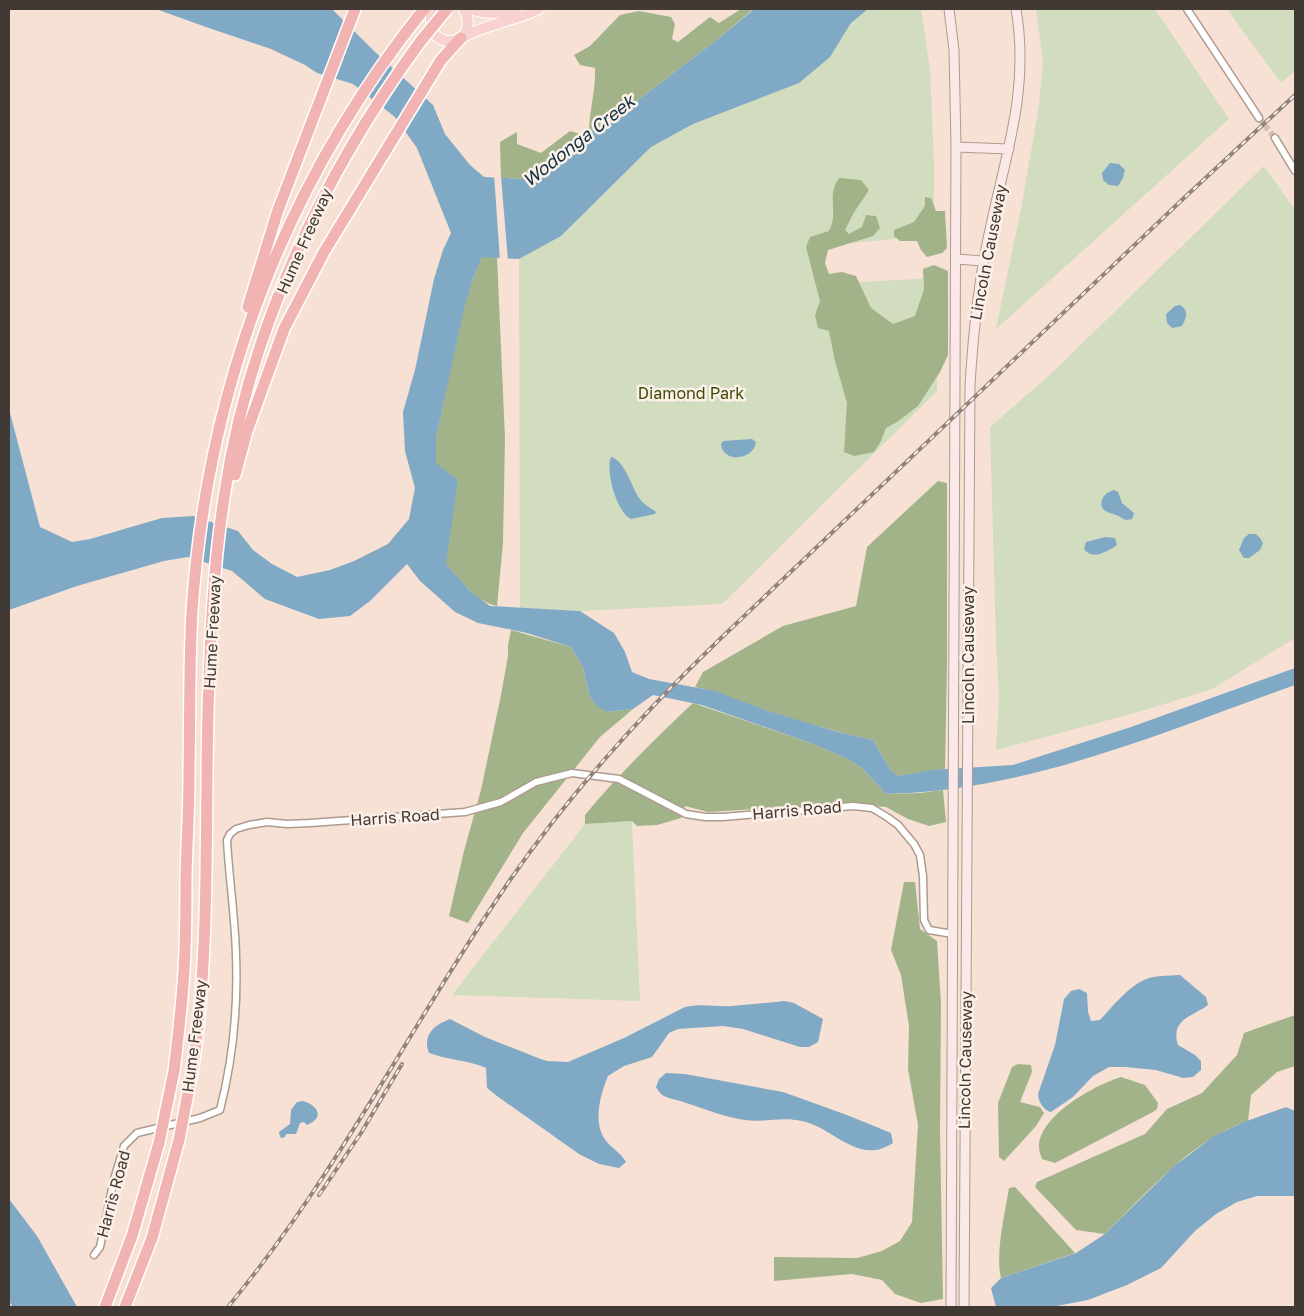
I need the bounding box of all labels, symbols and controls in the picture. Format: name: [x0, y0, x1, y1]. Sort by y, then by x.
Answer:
water label: Wodonga Creek: [518, 89, 640, 191]
street label: Lincoln Causeway: [965, 182, 1011, 322]
street label: Hume Freeway: [272, 185, 336, 297]
park label: Diamond Park: [638, 383, 744, 403]
street label: Hume Freeway: [199, 575, 225, 689]
street label: Lincoln Causeway: [958, 586, 978, 724]
street label: Harris Road: [751, 796, 843, 824]
street label: Harris Road: [350, 804, 440, 830]
street label: Hume Freeway: [177, 978, 211, 1094]
street label: Lincoln Causeway: [954, 991, 976, 1129]
street label: Harris Road: [92, 1148, 134, 1240]

